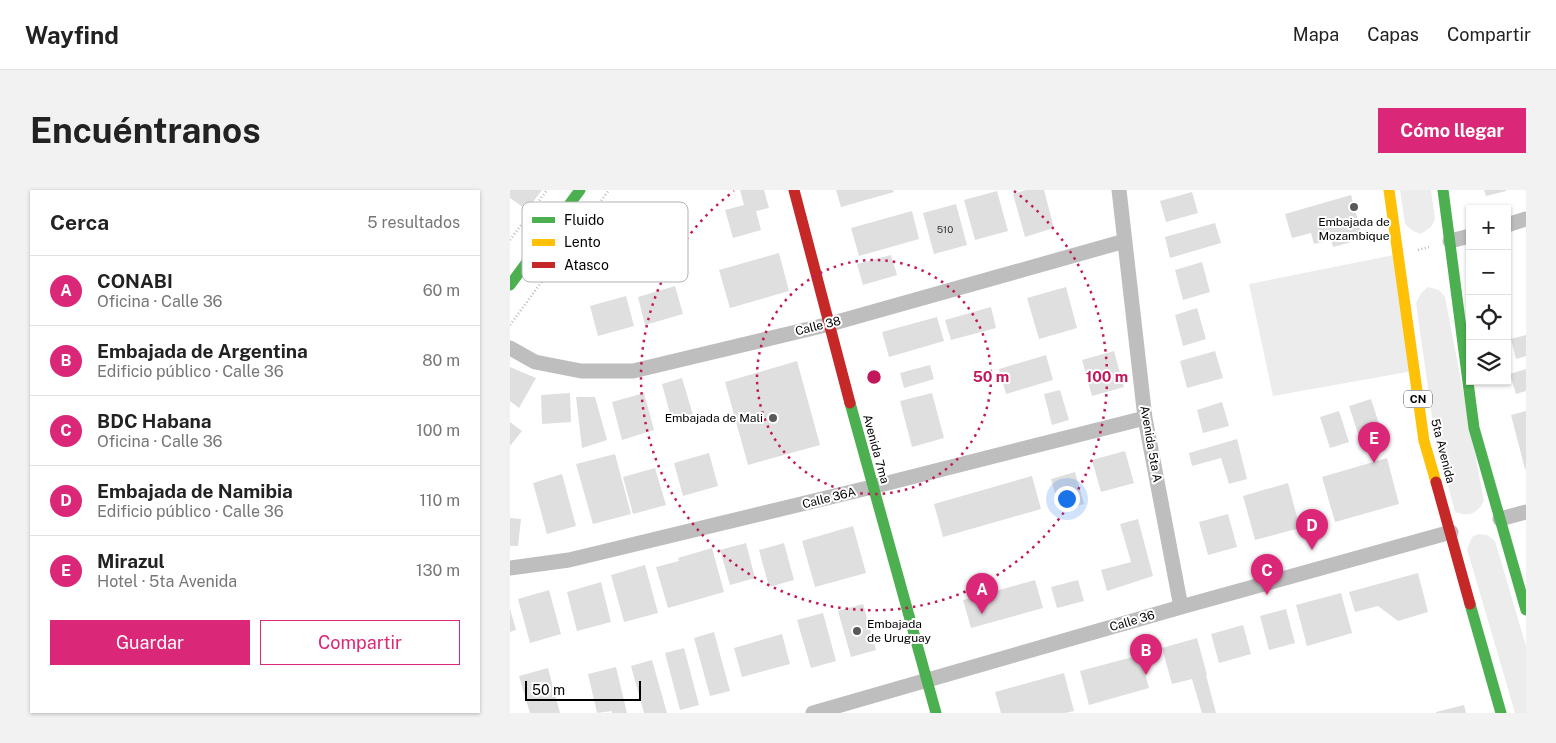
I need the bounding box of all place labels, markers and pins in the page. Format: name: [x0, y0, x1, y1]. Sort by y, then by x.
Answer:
marker: Embajada de Mozambique: [1348, 201, 1360, 213]
place label: Embajada de Mozambique: [1318, 215, 1390, 243]
centre of rings: [865, 368, 883, 386]
place label: Embajada de Mali: [665, 411, 763, 425]
marker: Embajada de Mali: [767, 412, 779, 424]
pin: E: [1358, 422, 1390, 463]
pin: D: [1296, 509, 1328, 550]
pin: C: [1251, 554, 1283, 595]
pin: A: [966, 573, 998, 614]
place label: Embajada de Uruguay: [867, 617, 932, 645]
marker: Embajada de Uruguay: [851, 625, 863, 637]
pin: B: [1130, 634, 1162, 675]

